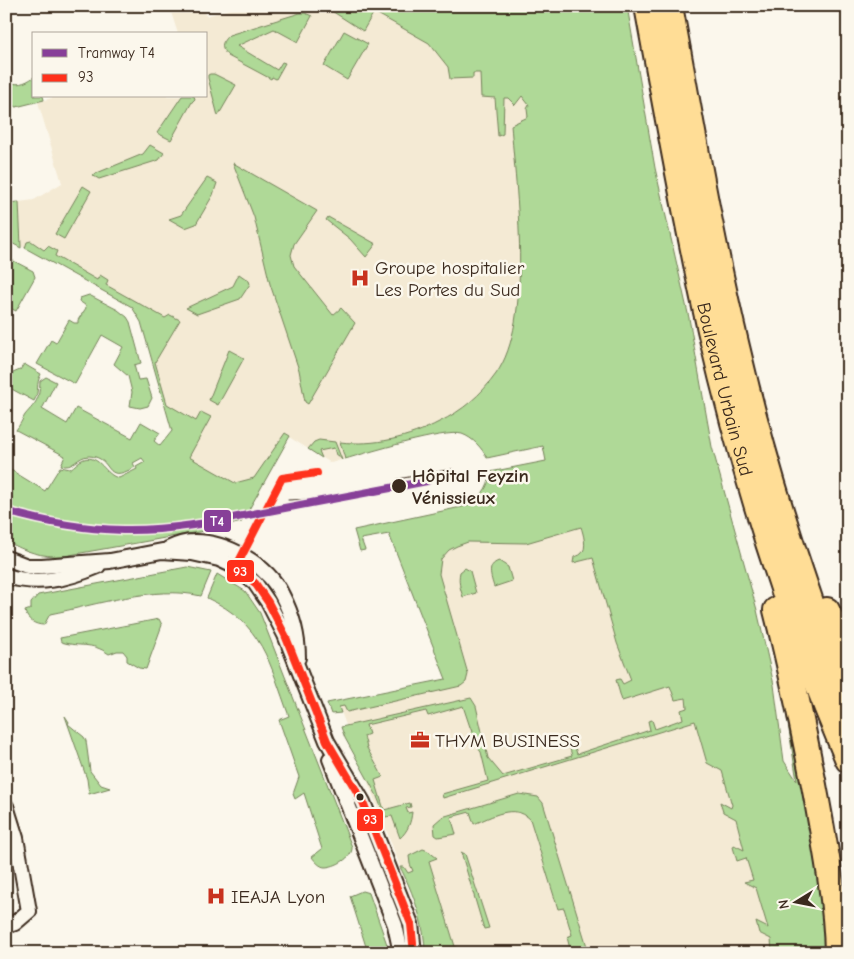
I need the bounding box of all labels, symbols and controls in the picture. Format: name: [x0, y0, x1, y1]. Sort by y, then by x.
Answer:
legend: [32, 32, 208, 98]
text: Tramway T4: [78, 44, 155, 62]
text: 93: [78, 68, 94, 86]
place label: Groupe hospitalier Les Portes du Sud: [375, 257, 525, 301]
hospital icon: Groupe hospitalier Les Portes du Sud: [349, 267, 371, 289]
street label: Boulevard Urbain Sud: [692, 300, 757, 479]
place label: Hôpital Feyzin Vénissieux: [412, 465, 529, 509]
marker: Hôpital Feyzin Vénissieux: [390, 477, 408, 495]
line badge: T4: [203, 509, 232, 533]
text: T4: [210, 513, 224, 530]
line badge: 93: [226, 559, 255, 583]
text: 93: [233, 563, 247, 580]
office icon: THYM BUSINESS: [409, 729, 431, 751]
place label: THYM BUSINESS: [435, 730, 580, 752]
unlabelled marker: [355, 792, 365, 802]
line badge: 93: [356, 808, 384, 832]
text: 93: [363, 811, 377, 828]
north arrow: [772, 876, 822, 926]
hospital icon: IEAJA Lyon: [205, 885, 227, 907]
place label: IEAJA Lyon: [231, 886, 325, 908]
text: N: [775, 898, 793, 910]

